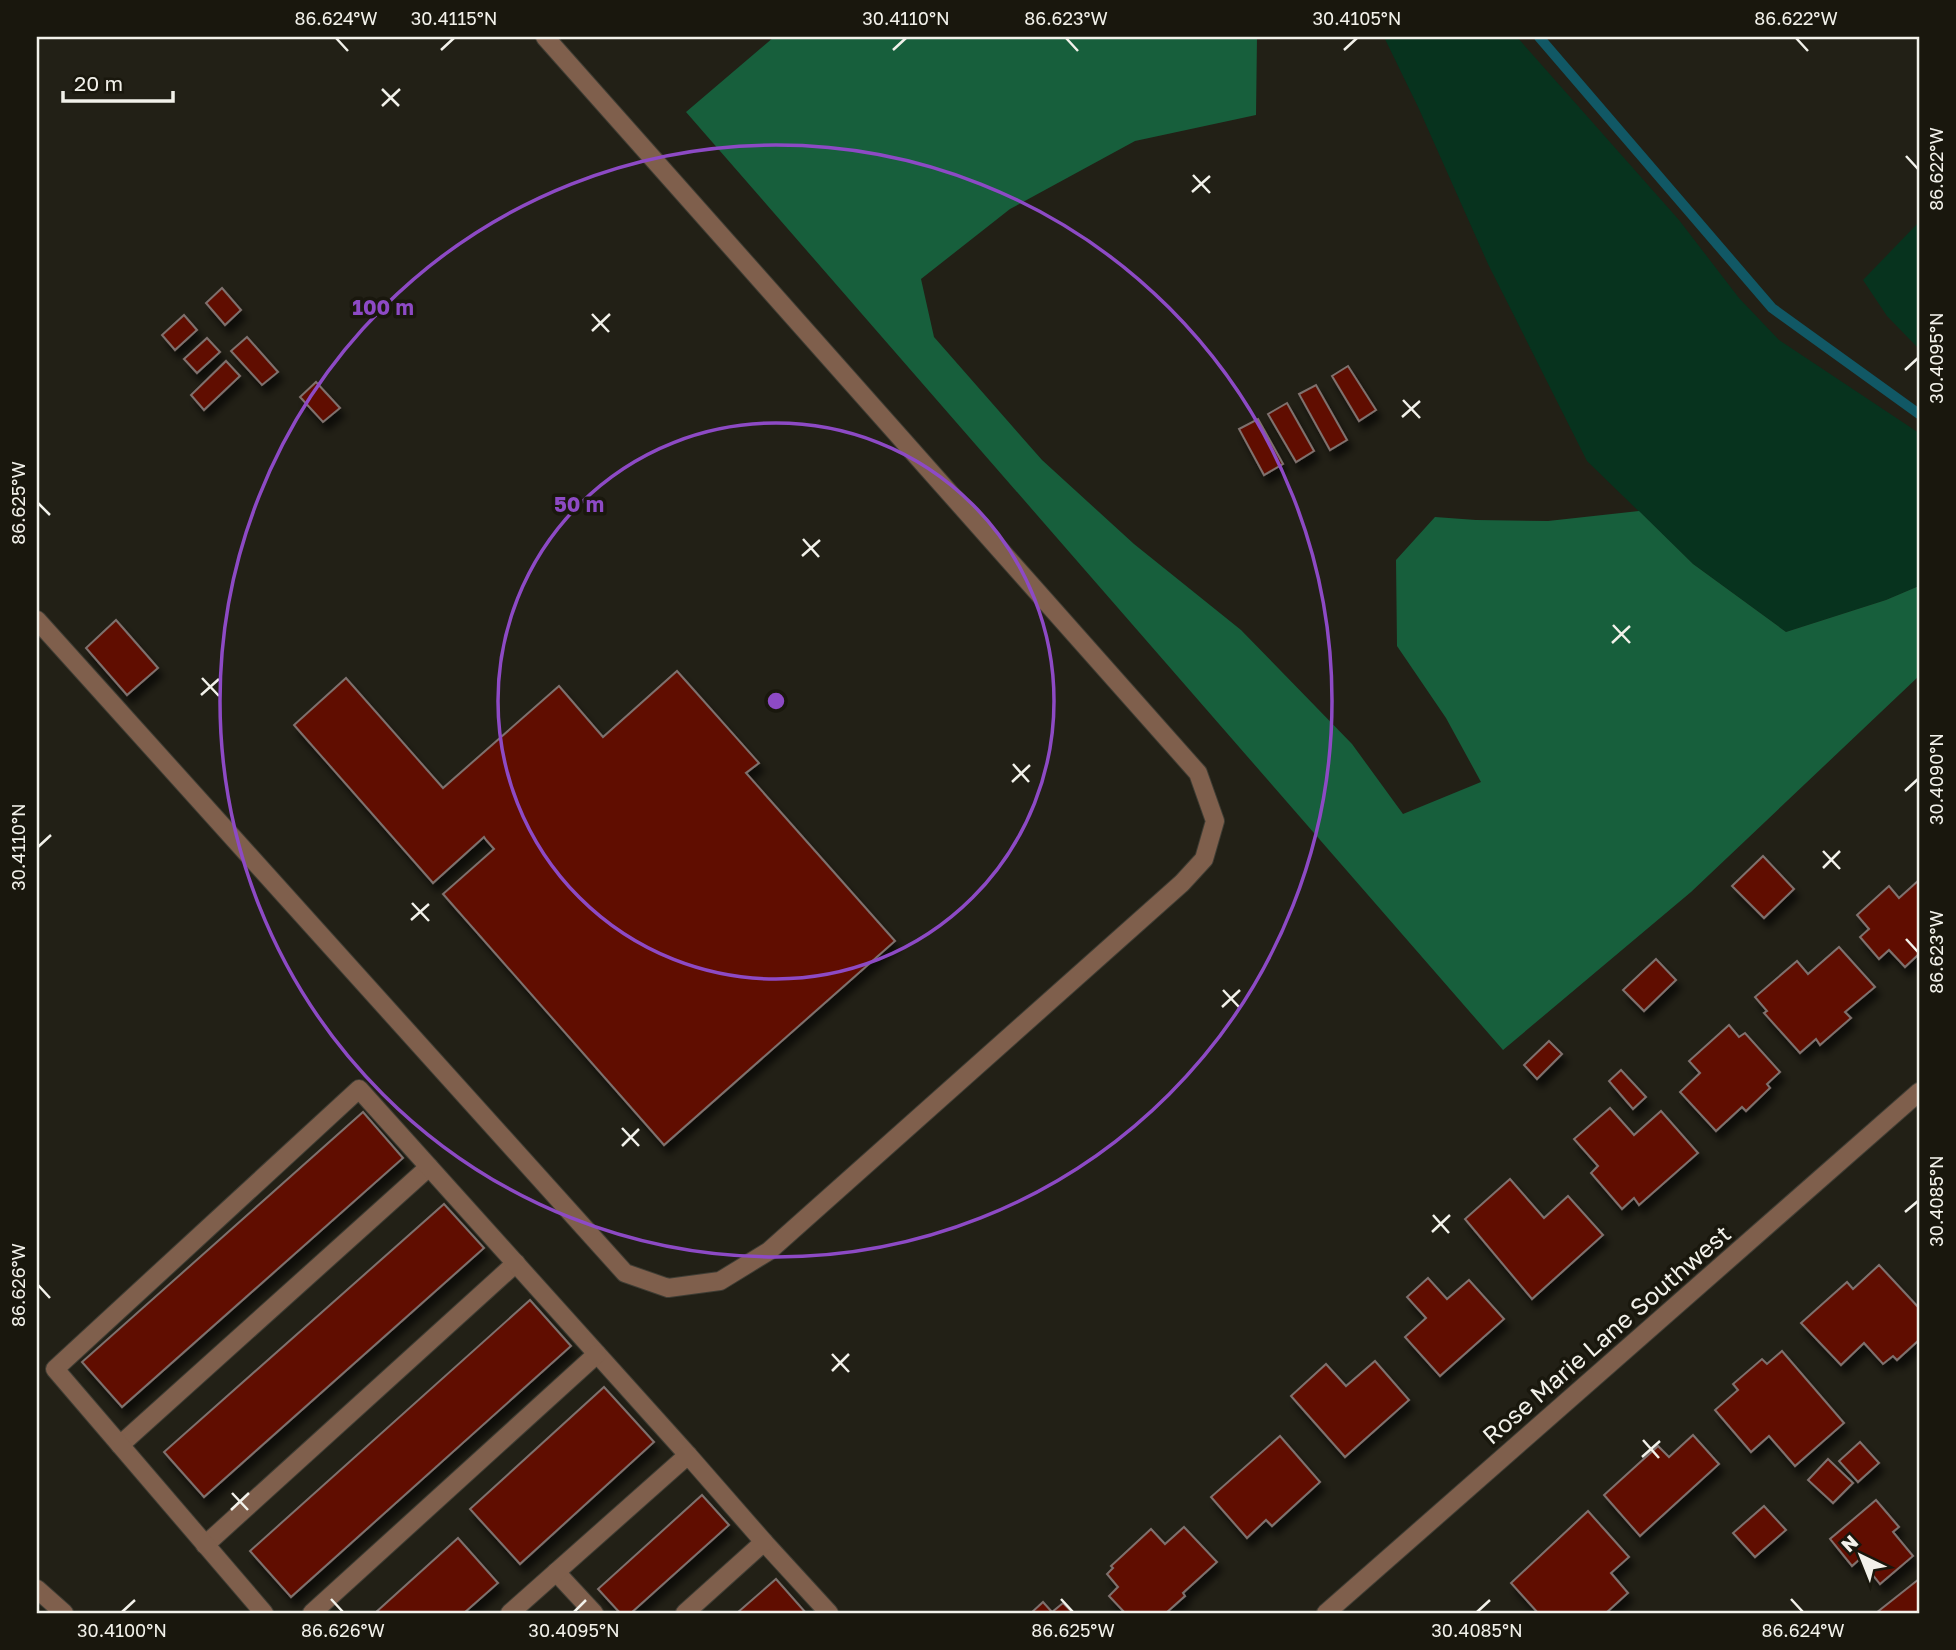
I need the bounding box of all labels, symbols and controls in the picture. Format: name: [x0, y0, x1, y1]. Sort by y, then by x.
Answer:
text: 86.624°W: [295, 7, 377, 29]
text: 30.4115°N: [411, 7, 497, 29]
text: 30.4110°N: [862, 7, 950, 29]
text: 86.623°W: [1024, 7, 1108, 29]
text: 30.4105°N: [1312, 7, 1402, 29]
text: 86.622°W: [1754, 7, 1838, 29]
scale bar: [63, 60, 173, 104]
text: 20 m: [74, 70, 123, 96]
text: 86.622°W: [1925, 127, 1947, 211]
text: 100 m: [352, 294, 414, 320]
text: 30.4095°N: [1925, 312, 1947, 404]
text: 86.625°W: [7, 461, 29, 545]
text: 50 m: [554, 491, 604, 517]
centre of rings: [764, 689, 788, 713]
text: 30.4090°N: [1925, 733, 1947, 825]
text: 30.4110°N: [7, 803, 29, 891]
text: 86.623°W: [1925, 910, 1947, 994]
text: 30.4085°N: [1925, 1155, 1947, 1247]
street label: Rose Marie Lane Southwest: [1476, 1218, 1736, 1450]
text: 86.626°W: [7, 1243, 29, 1327]
north arrow: [1826, 1520, 1896, 1590]
text: N: [1836, 1530, 1862, 1557]
text: 30.4100°N: [77, 1619, 167, 1641]
text: 86.626°W: [301, 1619, 385, 1641]
text: 30.4095°N: [528, 1619, 620, 1641]
text: 86.625°W: [1031, 1619, 1115, 1641]
text: 30.4085°N: [1431, 1619, 1523, 1641]
text: 86.624°W: [1762, 1619, 1844, 1641]

